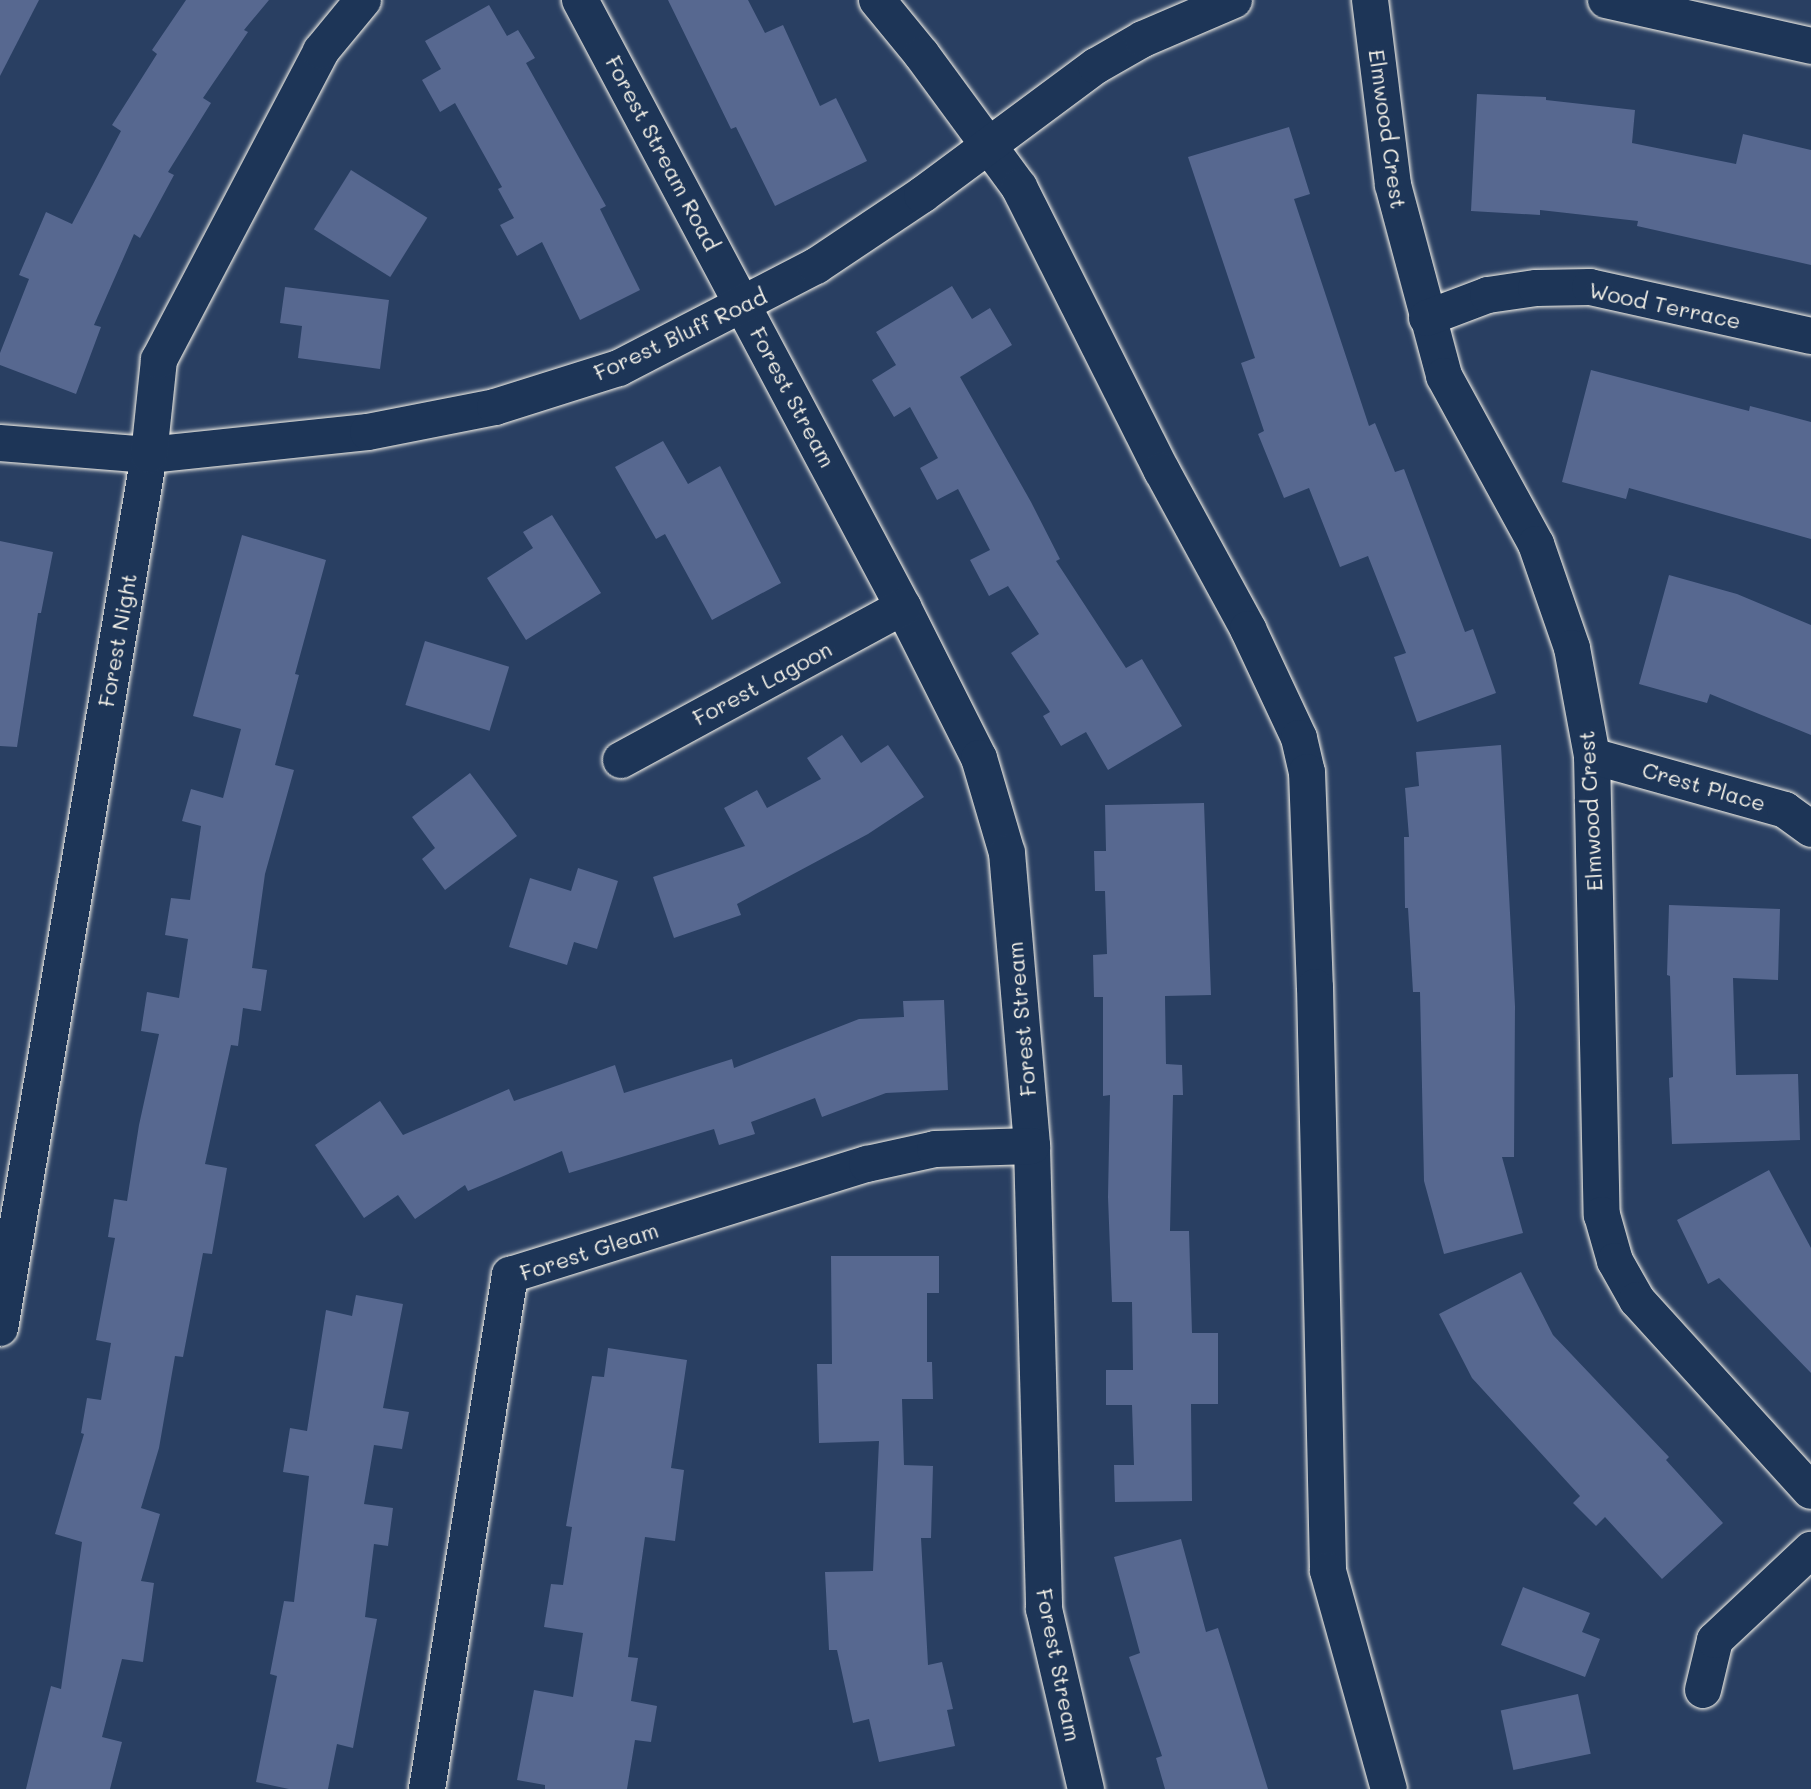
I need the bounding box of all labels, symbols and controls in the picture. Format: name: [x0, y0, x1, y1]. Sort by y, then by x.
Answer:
street label: Elmwood Crest: [1364, 48, 1412, 210]
street label: Forest Stream Road: [600, 51, 726, 255]
street label: Wood Terrace: [1587, 276, 1743, 334]
street label: Forest Bluff Road: [589, 282, 771, 386]
street label: Forest Stream: [745, 322, 841, 472]
street label: Forest Night: [92, 571, 142, 709]
street label: Forest Lagoon: [688, 635, 836, 731]
street label: Elmwood Crest: [1573, 730, 1607, 892]
street label: Crest Place: [1639, 756, 1769, 816]
street label: Forest Stream: [1001, 940, 1041, 1098]
street label: Forest Gleam: [516, 1216, 662, 1286]
street label: Forest Stream: [1031, 1586, 1087, 1744]

